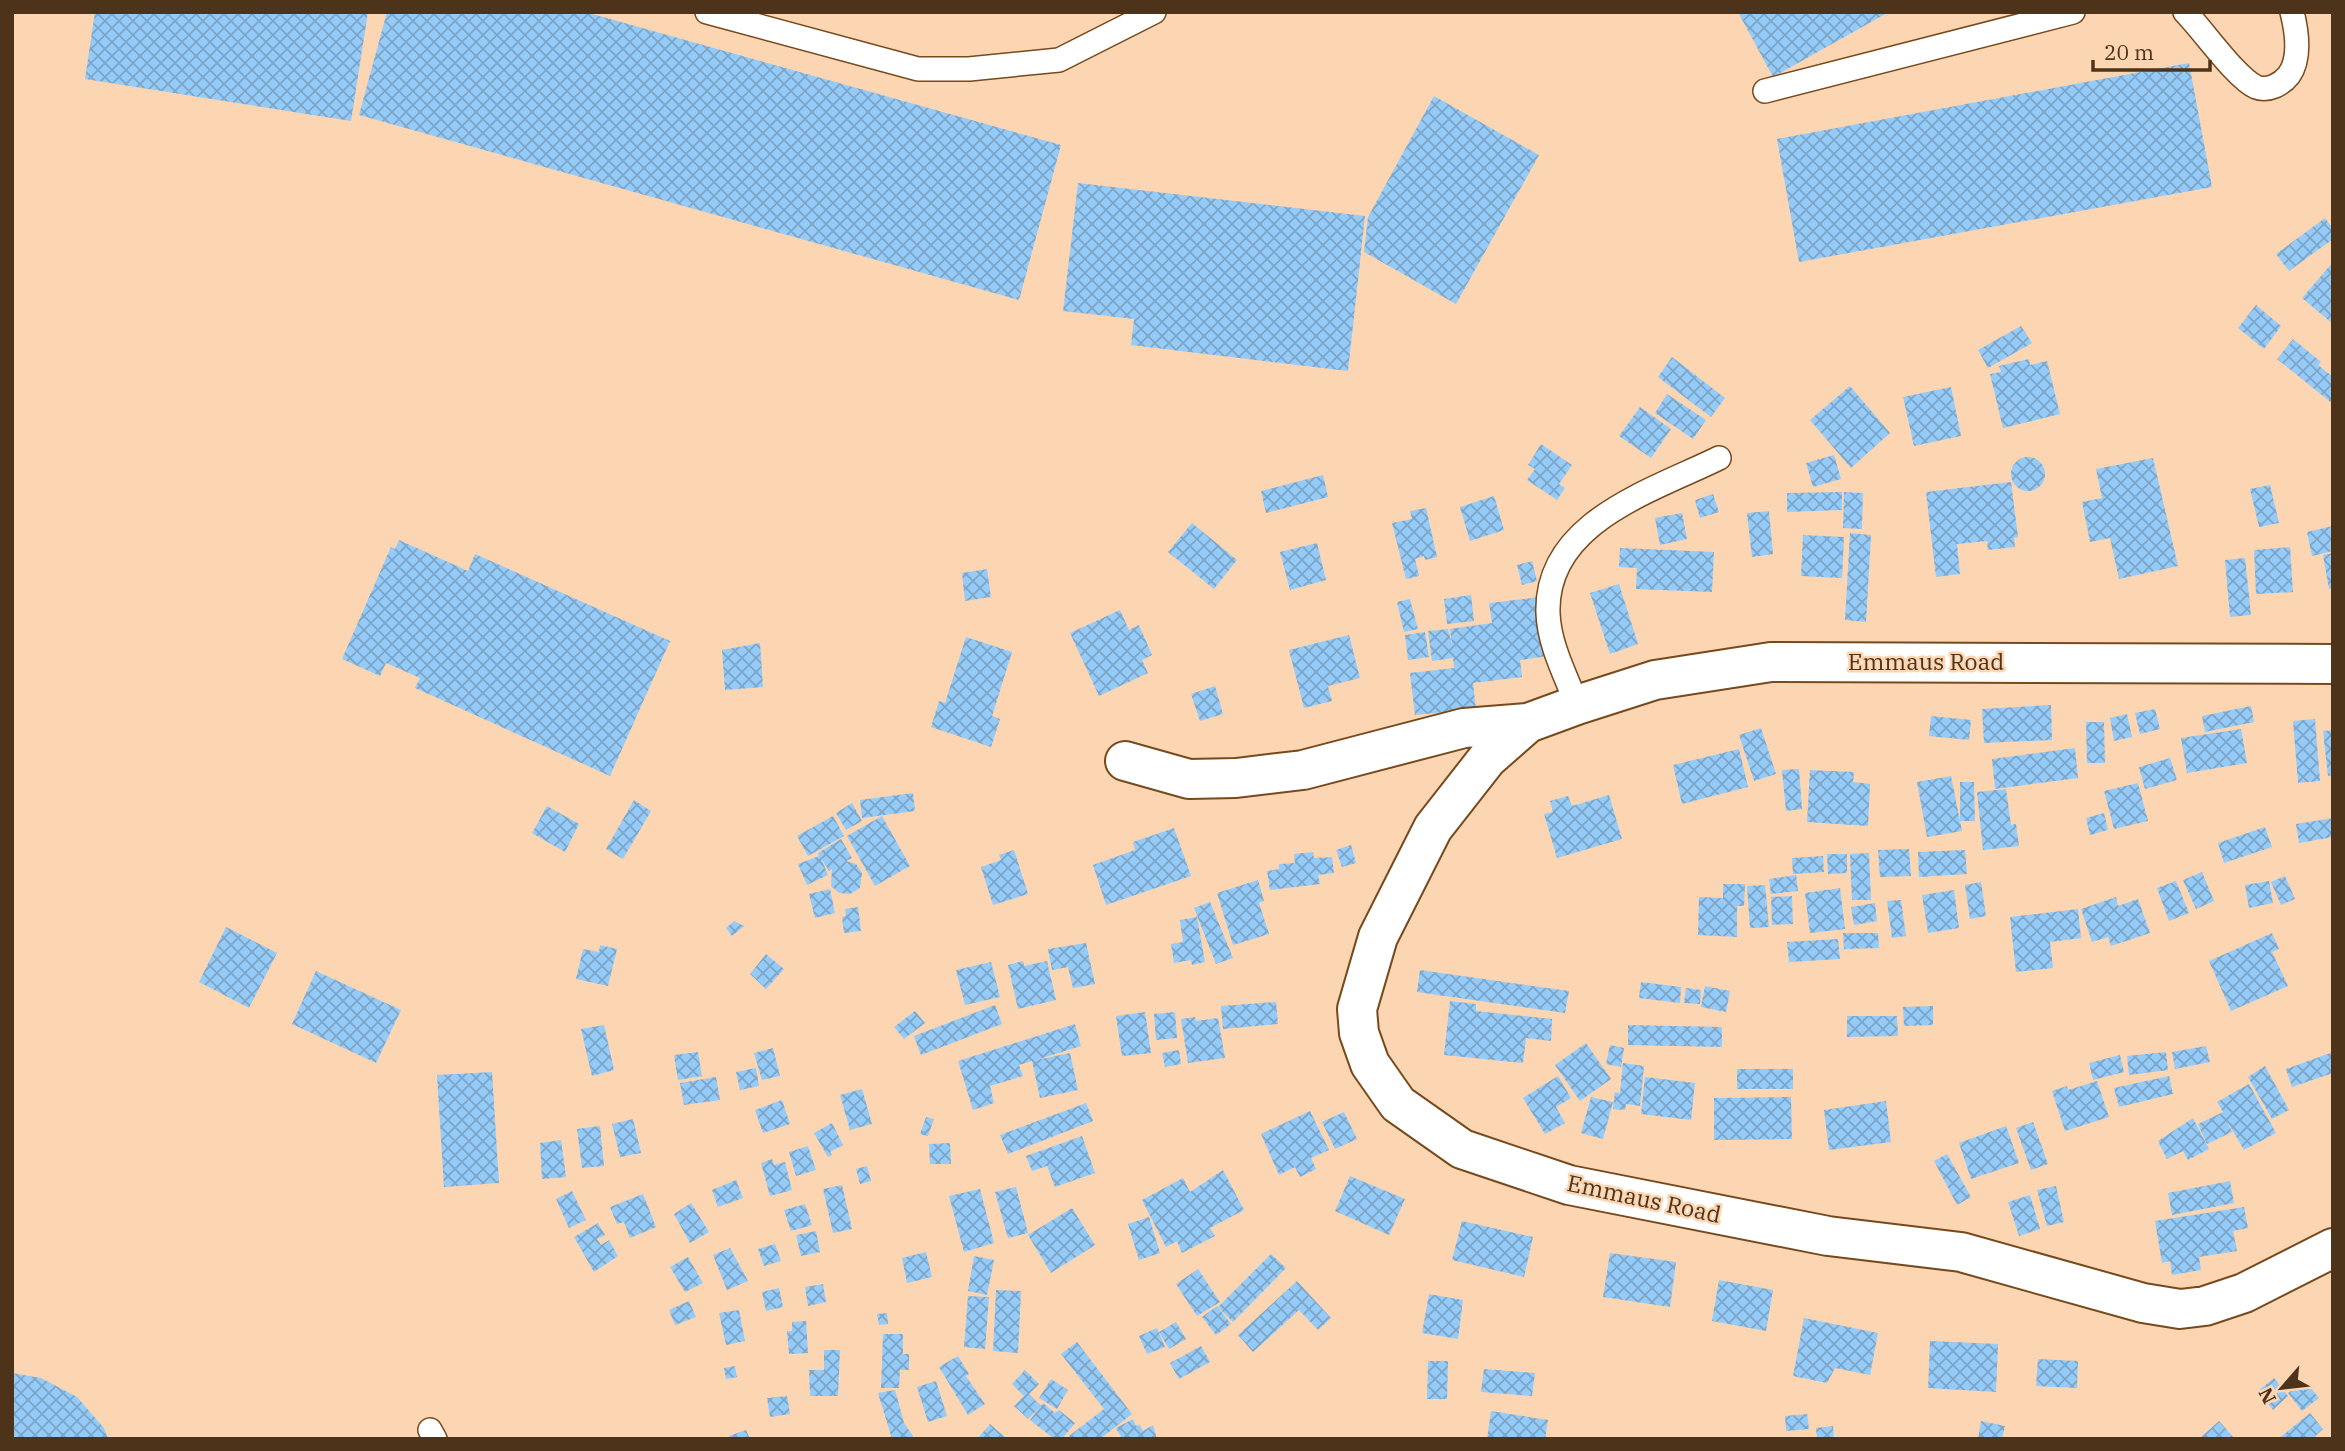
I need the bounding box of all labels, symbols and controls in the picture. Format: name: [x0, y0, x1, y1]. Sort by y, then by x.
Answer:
scale bar: [2093, 28, 2210, 72]
text: 20 m: [2104, 38, 2154, 66]
street label: Emmaus Road: [1848, 646, 2004, 676]
street label: Emmaus Road: [1564, 1167, 1724, 1229]
north arrow: [2247, 1353, 2317, 1423]
text: N: [2253, 1384, 2281, 1408]

